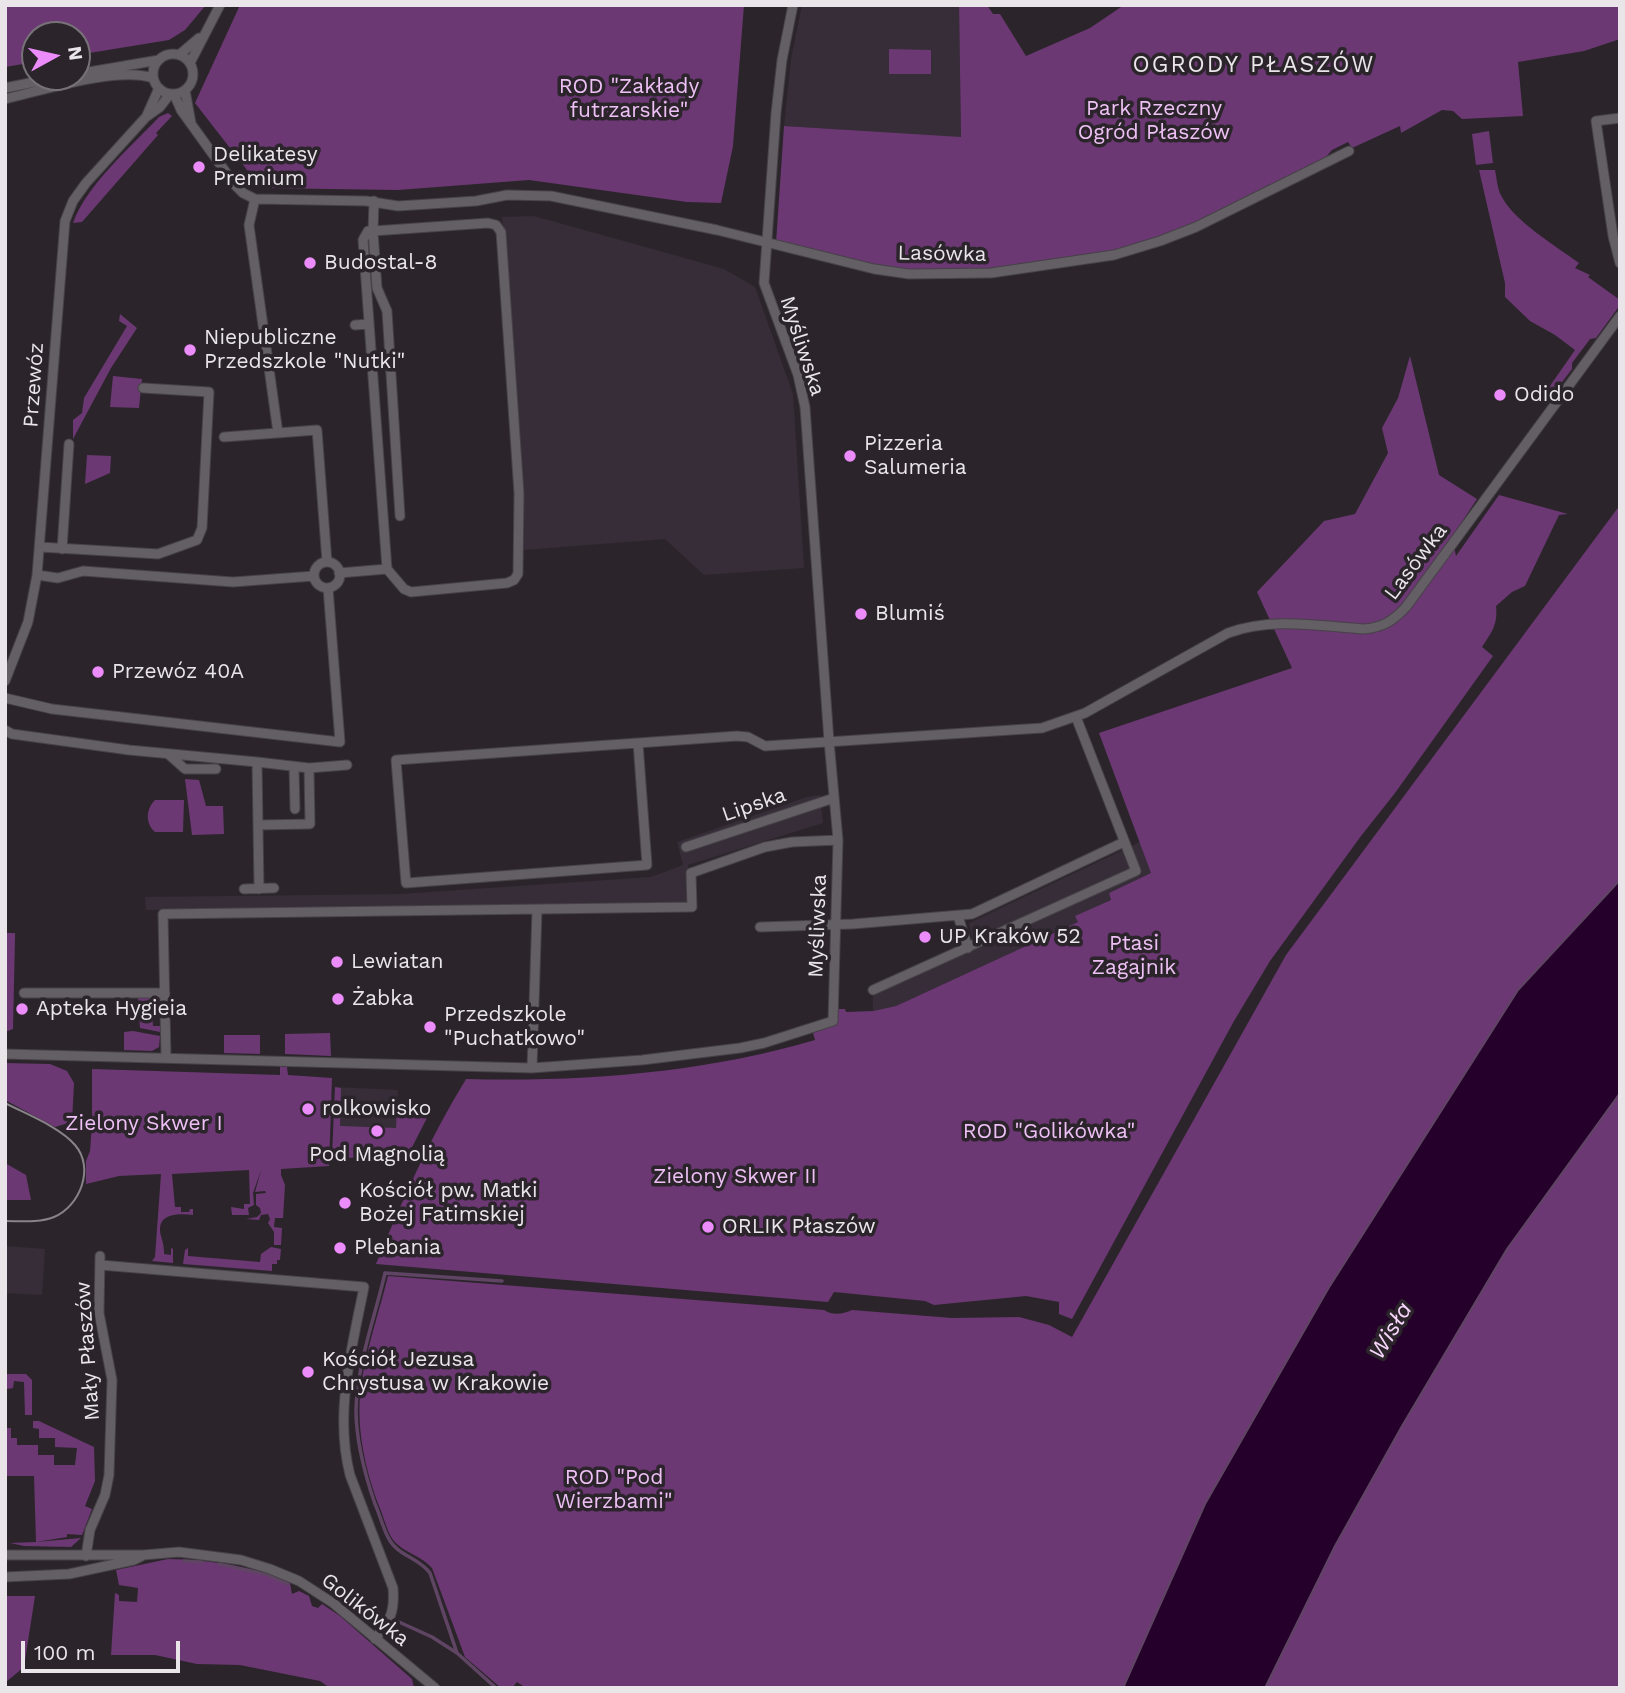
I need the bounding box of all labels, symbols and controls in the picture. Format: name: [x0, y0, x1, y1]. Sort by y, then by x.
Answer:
north arrow: [21, 21, 91, 91]
text: N: [63, 45, 88, 62]
district label: OGRODY PŁASZÓW: [1134, 51, 1374, 79]
park label: ROD "Zakłady futrzarskie": [559, 74, 699, 124]
park label: Park Rzeczny Ogród Płaszów: [1078, 96, 1230, 146]
place label: Delikatesy Premium: [213, 142, 318, 192]
marker: Delikatesy Premium: [191, 159, 207, 175]
street label: Lasówka: [897, 241, 987, 267]
place label: Budostal-8: [324, 250, 437, 276]
marker: Budostal-8: [302, 255, 318, 271]
street label: Myśliwska: [774, 293, 830, 399]
place label: Niepubliczne Przedszkole "Nutki": [204, 325, 405, 375]
street label: Przewóz: [18, 342, 50, 428]
marker: Niepubliczne Przedszkole "Nutki": [182, 342, 198, 358]
place label: Odido: [1514, 382, 1574, 408]
marker: Odido: [1492, 387, 1508, 403]
place label: Pizzeria Salumeria: [864, 431, 967, 481]
marker: Pizzeria Salumeria: [842, 448, 858, 464]
street label: Lasówka: [1379, 519, 1453, 605]
place label: Blumiś: [875, 601, 945, 627]
marker: Blumiś: [853, 606, 869, 622]
place label: Przewóz 40A: [112, 659, 244, 685]
marker: Przewóz 40A: [90, 664, 106, 680]
street label: Lipska: [719, 782, 789, 828]
street label: Myśliwska: [804, 874, 832, 978]
place label: UP Kraków 52: [939, 924, 1081, 950]
marker: UP Kraków 52: [917, 929, 933, 945]
park label: Ptasi Zagajnik: [1092, 931, 1176, 981]
place label: Lewiatan: [351, 949, 443, 975]
marker: Lewiatan: [329, 954, 345, 970]
place label: Żabka: [352, 986, 414, 1012]
marker: Żabka: [330, 991, 346, 1007]
place label: Apteka Hygieia: [36, 996, 187, 1022]
marker: Apteka Hygieia: [14, 1001, 30, 1017]
place label: Przedszkole "Puchatkowo": [444, 1002, 585, 1052]
marker: Przedszkole "Puchatkowo": [422, 1019, 438, 1035]
place label: rolkowisko: [322, 1096, 431, 1122]
marker: rolkowisko: [300, 1101, 316, 1117]
park label: Zielony Skwer I: [65, 1111, 223, 1137]
park label: ROD "Golikówka": [963, 1119, 1135, 1145]
marker: Pod Magnolią: [369, 1123, 385, 1139]
place label: Pod Magnolią: [309, 1142, 445, 1168]
park label: Zielony Skwer II: [653, 1164, 817, 1190]
place label: Kościół pw. Matki Bożej Fatimskiej: [359, 1178, 537, 1228]
marker: Kościół pw. Matki Bożej Fatimskiej: [337, 1195, 353, 1211]
place label: ORLIK Płaszów: [722, 1214, 876, 1240]
marker: ORLIK Płaszów: [700, 1219, 716, 1235]
place label: Plebania: [354, 1235, 441, 1261]
marker: Plebania: [332, 1240, 348, 1256]
street label: Mały Płaszów: [71, 1280, 105, 1422]
water label: Wisła: [1363, 1297, 1419, 1365]
place label: Kościół Jezusa Chrystusa w Krakowie: [322, 1347, 549, 1397]
marker: Kościół Jezusa Chrystusa w Krakowie: [300, 1364, 316, 1380]
park label: ROD "Pod Wierzbami": [556, 1465, 672, 1515]
street label: Golikówka: [316, 1568, 414, 1652]
scale bar: [24, 1626, 184, 1670]
text: 100 m: [34, 1640, 96, 1665]

